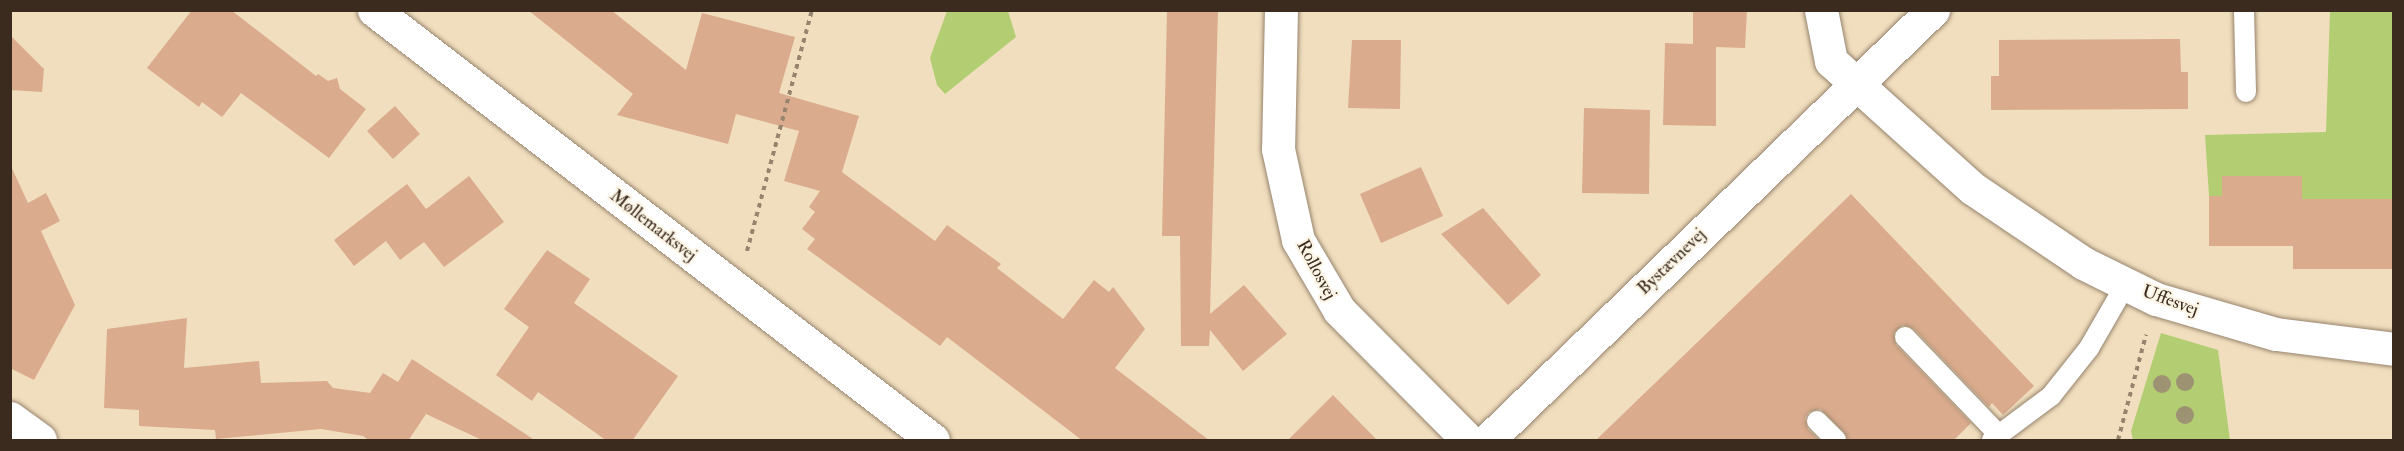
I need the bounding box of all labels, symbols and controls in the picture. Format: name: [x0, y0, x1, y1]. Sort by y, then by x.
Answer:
street label: Møllemarksvej: [605, 185, 701, 267]
street label: Bystævnevej: [1633, 224, 1711, 300]
street label: Rollosvej: [1291, 236, 1341, 304]
street label: Uffesvej: [2139, 281, 2201, 321]

